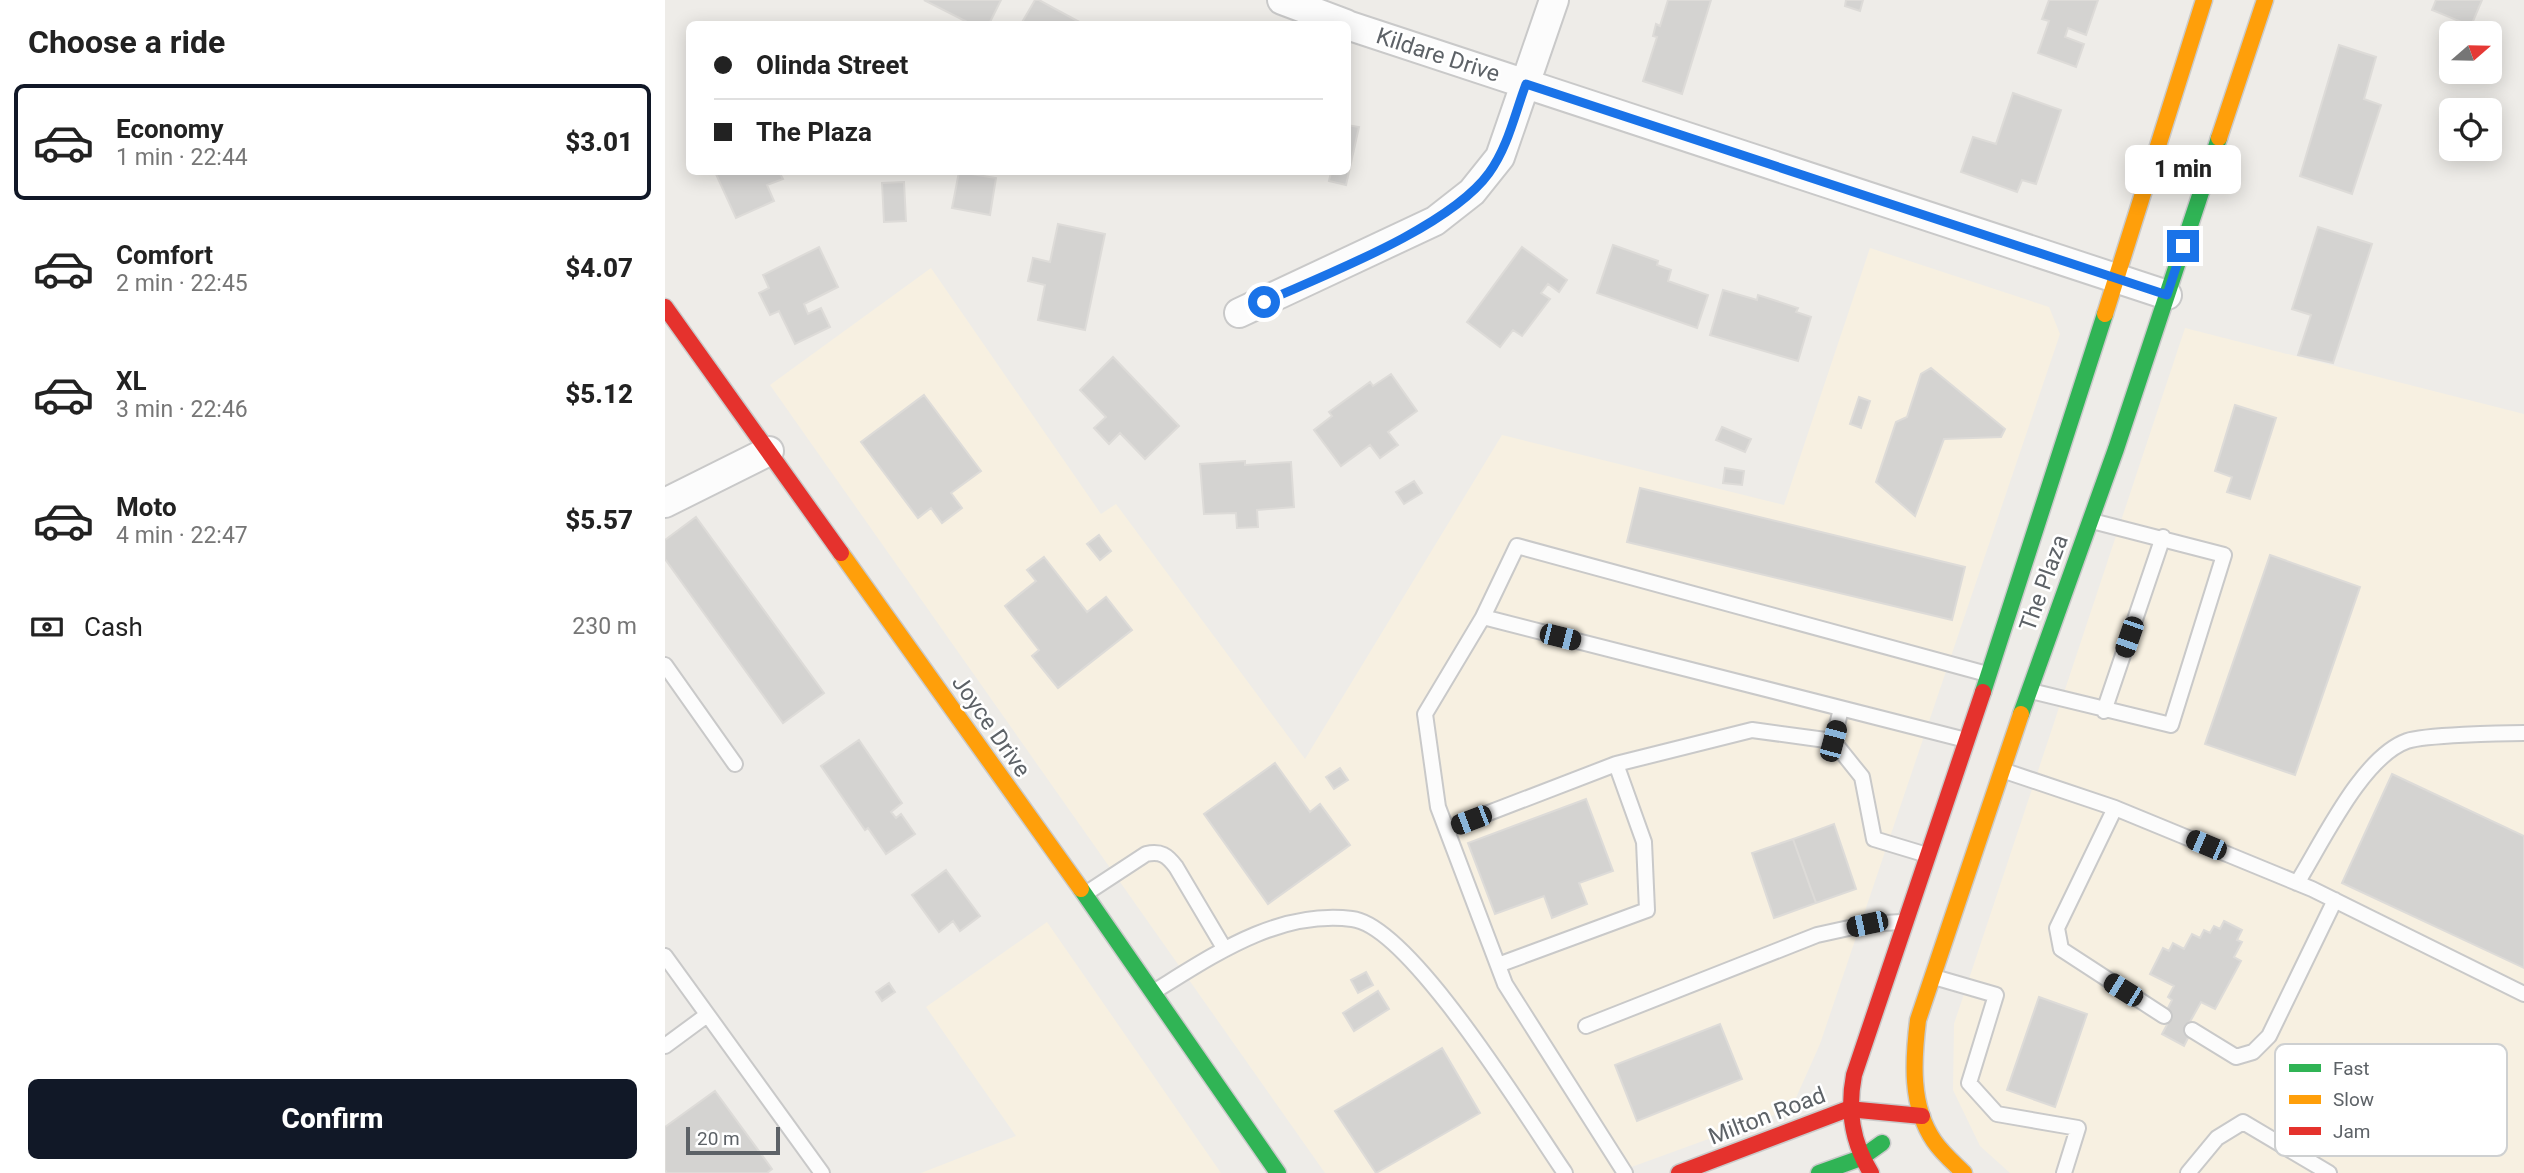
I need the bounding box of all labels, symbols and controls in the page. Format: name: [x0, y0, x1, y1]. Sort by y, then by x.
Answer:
north arrow: [2439, 21, 2503, 84]
map controls: [2439, 21, 2502, 161]
street label: Kildare Drive: [1373, 22, 1503, 88]
text: Choose a ride: [28, 23, 225, 61]
text: Olinda Street: [756, 50, 908, 80]
button: locate: [2439, 98, 2502, 161]
icon: car: [32, 111, 95, 174]
text: Economy: [116, 114, 223, 144]
text: The Plaza: [756, 117, 872, 147]
text: $3.01: [565, 127, 633, 157]
text: 1 min · 22:44: [116, 144, 248, 171]
callout: 1 min: [2125, 145, 2241, 194]
text: 1 min: [2154, 156, 2212, 183]
route end: [2167, 230, 2199, 262]
icon: car: [32, 237, 95, 300]
text: Comfort: [116, 240, 213, 270]
text: $4.07: [565, 253, 633, 283]
text: 2 min · 22:45: [116, 270, 248, 297]
route start: [1248, 286, 1280, 318]
icon: car: [32, 363, 95, 426]
text: XL: [116, 366, 147, 396]
text: $5.12: [565, 379, 633, 409]
text: 3 min · 22:46: [116, 396, 248, 423]
icon: car: [32, 489, 95, 552]
text: Moto: [116, 492, 177, 522]
text: $5.57: [565, 505, 633, 535]
text: 4 min · 22:47: [116, 522, 248, 549]
street label: The Plaza: [2014, 531, 2074, 635]
icon: cash: [28, 608, 66, 646]
text: Cash: [84, 612, 143, 642]
text: 230 m: [572, 613, 637, 640]
car: [2113, 614, 2146, 660]
car: [1538, 622, 1583, 652]
street label: Joyce Drive: [946, 670, 1036, 782]
car: [1818, 718, 1849, 764]
car: [1448, 803, 1495, 837]
car: [2183, 827, 2230, 863]
car: [1845, 909, 1890, 939]
car: [2100, 970, 2147, 1010]
legend: [2275, 1044, 2507, 1156]
text: Fast: [2333, 1057, 2370, 1080]
button: Confirm: [28, 1079, 637, 1159]
street label: Milton Road: [1705, 1081, 1829, 1151]
text: Slow: [2333, 1088, 2374, 1111]
text: Jam: [2333, 1120, 2370, 1143]
scale bar: [686, 1124, 781, 1156]
text: 20 m: [697, 1127, 740, 1150]

